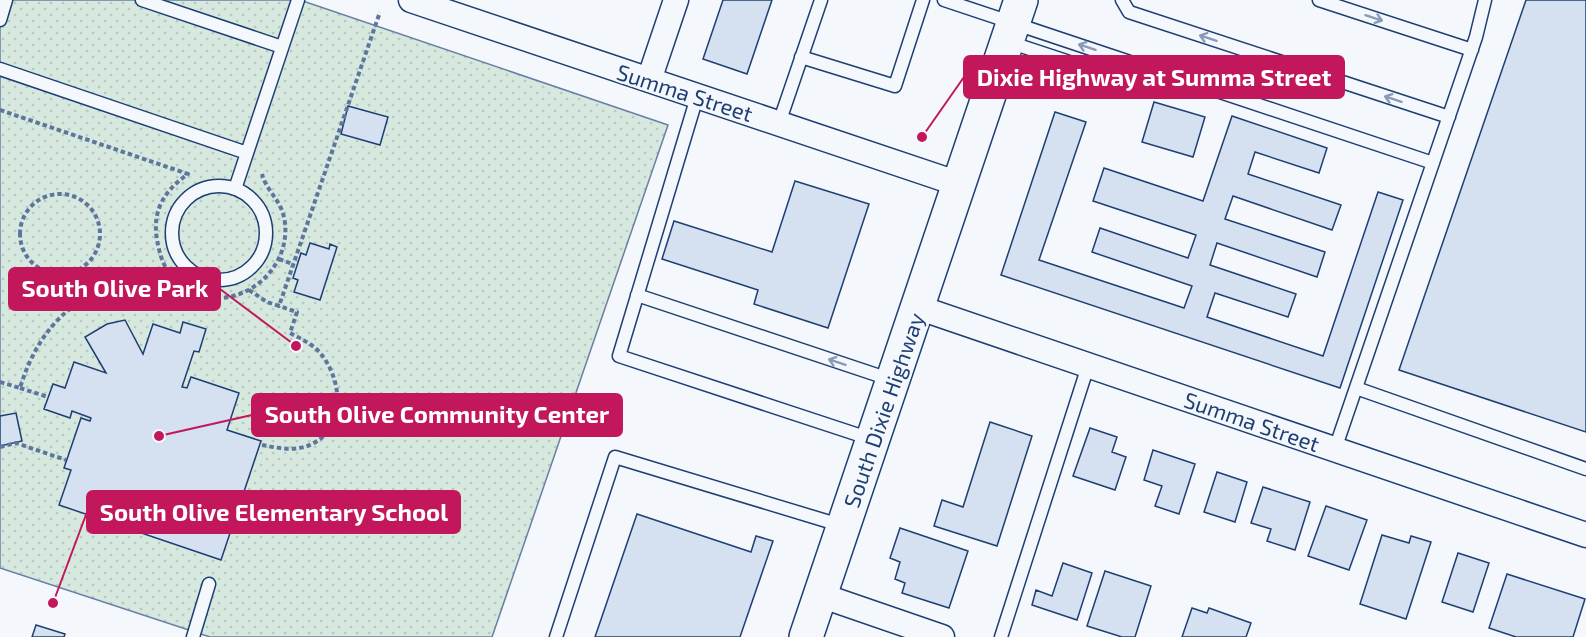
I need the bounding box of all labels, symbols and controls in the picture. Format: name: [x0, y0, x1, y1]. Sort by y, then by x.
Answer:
one-way arrow: [1364, 14, 1383, 25]
one-way arrow: [1199, 32, 1218, 43]
one-way arrow: [1078, 41, 1097, 52]
callout: Dixie Highway at Summa Street: [964, 56, 1344, 98]
street label: Summa Street: [614, 58, 756, 126]
text: Dixie Highway at Summa Street: [977, 62, 1331, 91]
one-way arrow: [1384, 93, 1403, 104]
callout: South Olive Park: [9, 268, 220, 310]
text: South Olive Park: [21, 273, 209, 302]
street label: South Dixie Highway: [837, 309, 929, 511]
one-way arrow: [828, 355, 847, 366]
street label: Summa Street: [1181, 386, 1323, 456]
callout: South Olive Community Center: [252, 394, 622, 436]
text: South Olive Community Center: [265, 399, 610, 428]
callout: South Olive Elementary School: [87, 491, 460, 533]
text: South Olive Elementary School: [100, 497, 448, 526]

